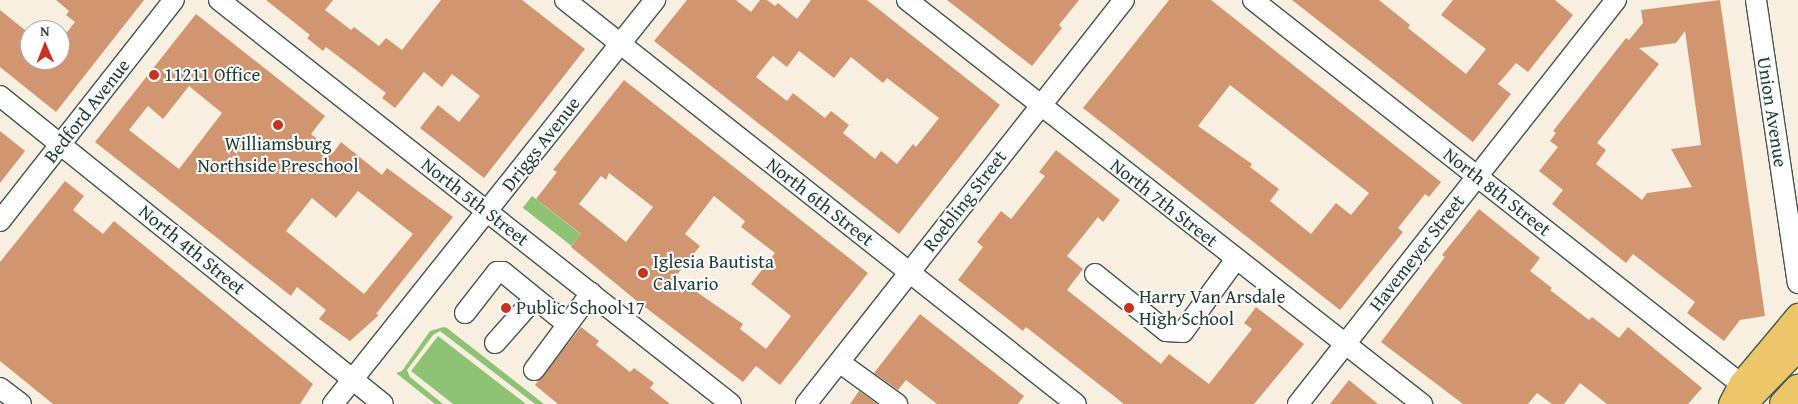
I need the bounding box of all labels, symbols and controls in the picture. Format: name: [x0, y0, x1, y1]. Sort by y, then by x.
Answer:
north arrow: [20, 20, 70, 70]
text: N: [40, 21, 50, 41]
street label: Bedford Avenue: [39, 54, 135, 168]
street label: Union Avenue: [1752, 55, 1792, 169]
place label: 11211 Office: [164, 64, 260, 86]
marker: 11211 Office: [148, 69, 160, 81]
street label: Driggs Avenue: [497, 92, 585, 196]
marker: Williamsburg Northside Preschool: [272, 119, 284, 131]
place label: Williamsburg Northside Preschool: [197, 133, 359, 177]
street label: North 8th Street: [1439, 143, 1555, 241]
street label: Roebling Street: [918, 146, 1012, 256]
street label: North 5th Street: [417, 153, 533, 251]
street label: North 6th Street: [762, 153, 878, 251]
street label: North 7th Street: [1106, 154, 1222, 252]
street label: Havemeyer Street: [1364, 190, 1470, 316]
street label: North 4th Street: [134, 200, 250, 300]
place label: Iglesia Bautista Calvario: [653, 251, 774, 295]
marker: Iglesia Bautista Calvario: [637, 267, 649, 279]
place label: Harry Van Arsdale High School: [1139, 286, 1285, 330]
place label: Public School 17: [516, 297, 645, 319]
marker: Public School 17: [500, 302, 512, 314]
marker: Harry Van Arsdale High School: [1123, 302, 1135, 314]

